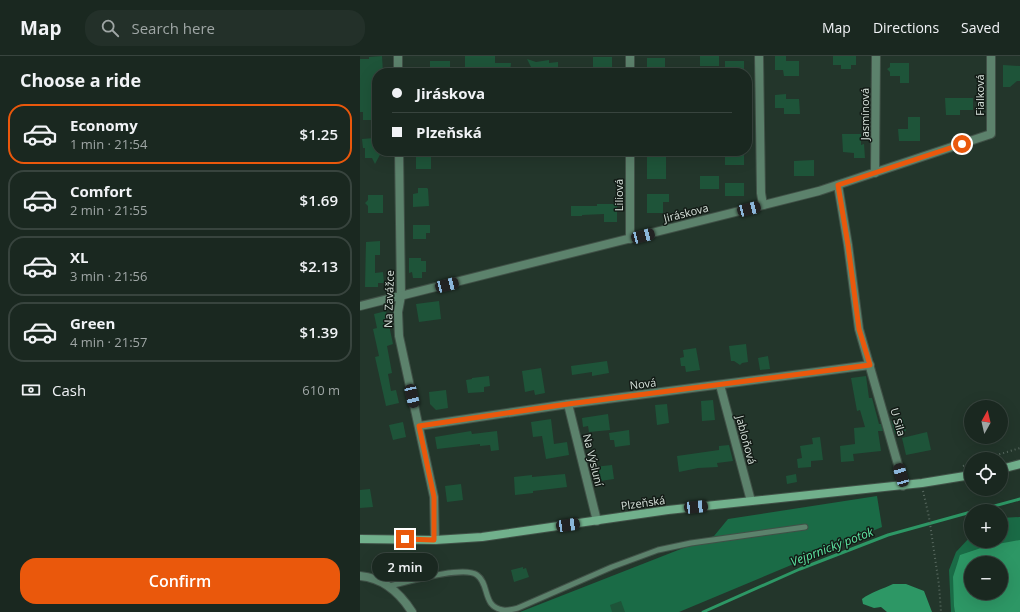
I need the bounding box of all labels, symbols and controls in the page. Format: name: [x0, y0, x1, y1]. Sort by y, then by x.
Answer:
search box: [85, 10, 365, 46]
text: Map: [20, 15, 61, 41]
icon: search: [99, 17, 121, 39]
text: Search here: [131, 18, 215, 38]
text: Map: [822, 18, 851, 37]
text: Directions: [873, 18, 939, 37]
text: Saved: [961, 18, 1000, 37]
text: Choose a ride: [20, 68, 141, 92]
street label: Fialková: [972, 74, 987, 116]
text: Jiráskova: [416, 83, 485, 103]
street label: Jasmínová: [857, 88, 872, 141]
text: Economy: [70, 115, 138, 135]
icon: car: [22, 116, 58, 152]
text: Plzeňská: [416, 122, 482, 142]
text: $1.25: [300, 124, 338, 144]
text: 1 min · 21:54: [70, 135, 147, 153]
route start: [953, 135, 971, 153]
street label: Liliová: [611, 179, 626, 211]
text: Comfort: [70, 181, 132, 201]
icon: car: [22, 182, 58, 218]
text: $1.69: [300, 190, 338, 210]
street label: Jiráskova: [661, 200, 710, 226]
car: [736, 200, 762, 218]
text: 2 min · 21:55: [70, 201, 147, 219]
car: [630, 227, 656, 245]
text: XL: [70, 247, 88, 267]
icon: car: [22, 248, 58, 284]
text: $2.13: [300, 256, 338, 276]
text: 3 min · 21:56: [70, 267, 147, 285]
street label: Na Zavážce: [380, 270, 397, 328]
car: [434, 276, 460, 294]
text: Green: [70, 313, 115, 333]
icon: car: [22, 314, 58, 350]
text: $1.39: [300, 322, 338, 342]
text: 4 min · 21:57: [70, 333, 147, 351]
street label: Nová: [629, 374, 657, 393]
icon: cash: [20, 379, 42, 401]
text: Cash: [52, 380, 86, 400]
text: 610 m: [302, 381, 340, 399]
car: [403, 383, 421, 409]
north arrow: [964, 400, 1008, 444]
map controls: [964, 400, 1008, 600]
street label: U Sila: [887, 406, 910, 438]
street label: Jabloňová: [732, 413, 760, 466]
street label: Na Výsluní: [580, 432, 607, 488]
button: locate: [964, 452, 1008, 496]
car: [892, 462, 910, 488]
street label: Plzeňská: [620, 492, 666, 513]
car: [683, 500, 709, 514]
button: +: [964, 504, 1008, 548]
car: [555, 517, 581, 533]
water label: Vejprnický potok: [788, 523, 877, 570]
route end: [396, 530, 414, 548]
callout: 2 min: [372, 553, 438, 581]
button: −: [964, 556, 1008, 600]
button: Confirm: [20, 558, 340, 604]
text: 2 min: [387, 558, 423, 576]

